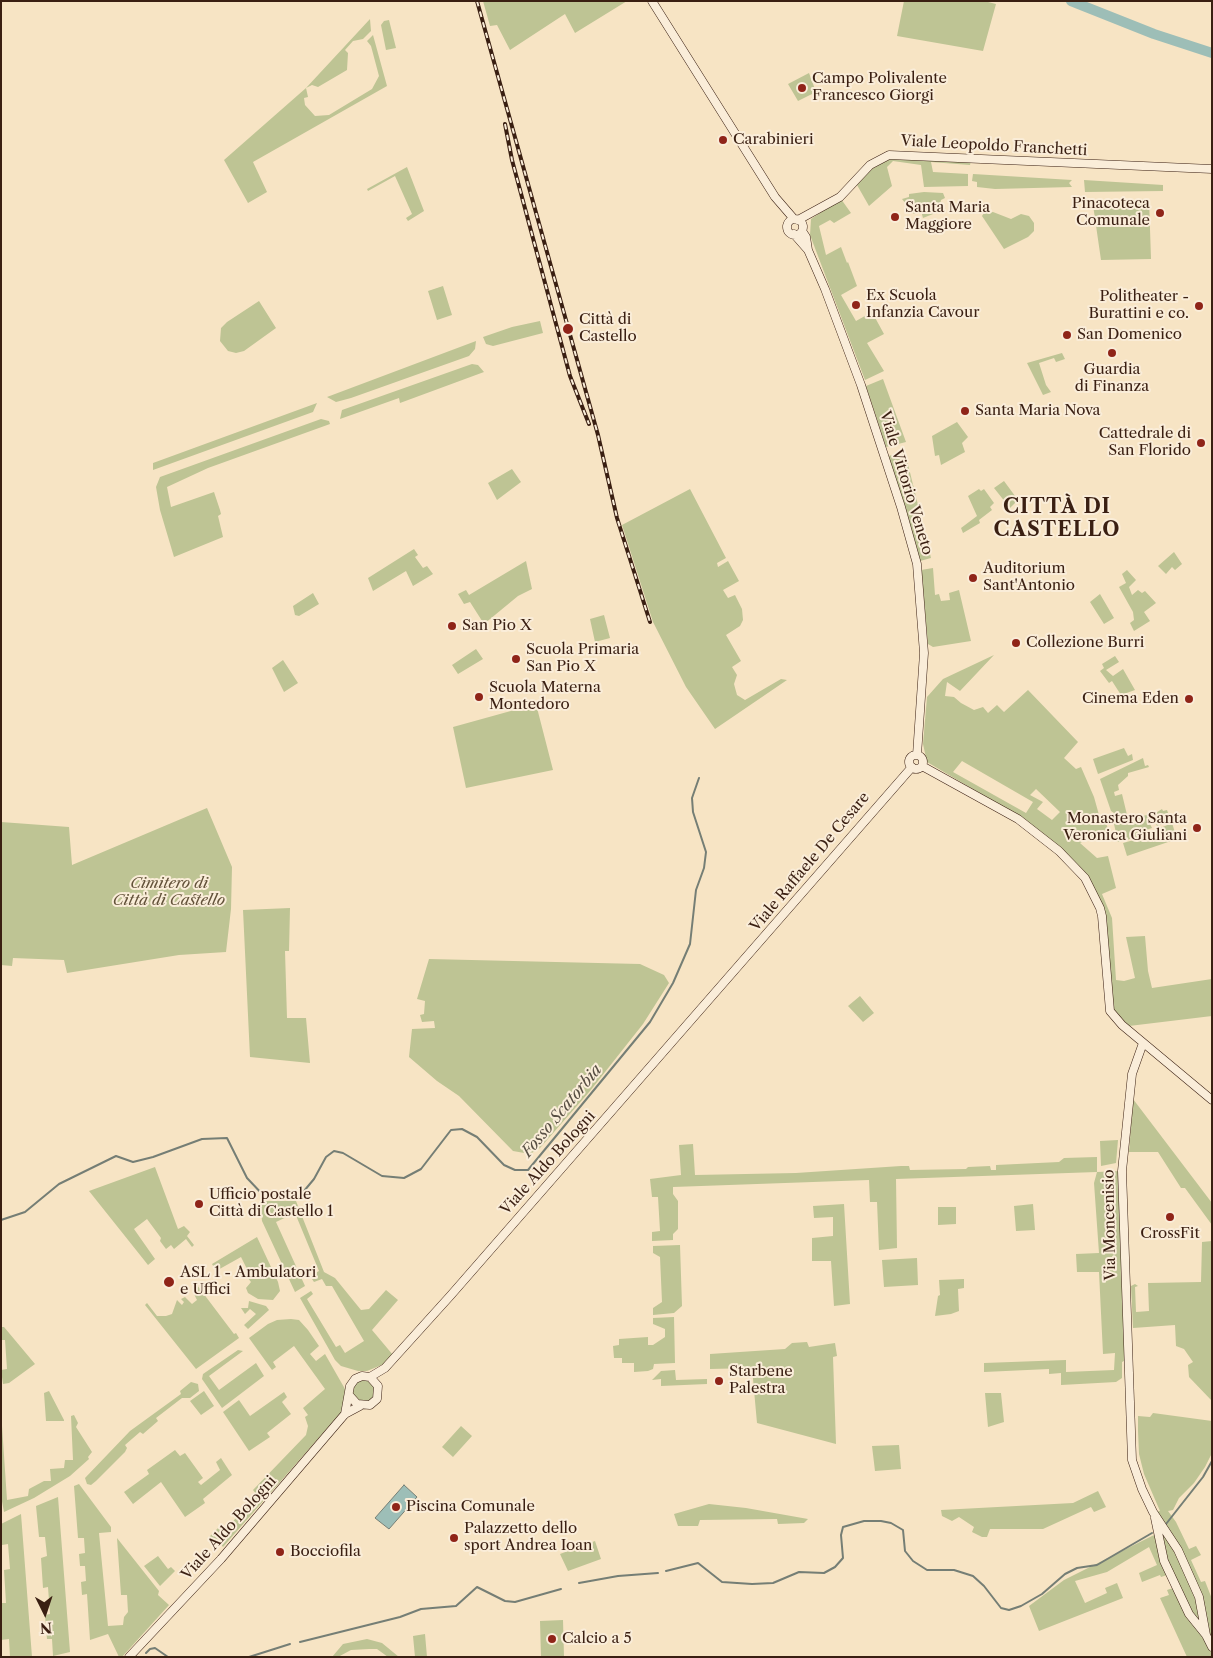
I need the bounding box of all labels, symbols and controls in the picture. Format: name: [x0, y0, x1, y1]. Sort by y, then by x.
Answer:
place label: Campo Polivalente Francesco Giorgi: [812, 70, 947, 105]
marker: Campo Polivalente Francesco Giorgi: [796, 82, 808, 94]
place label: Carabinieri: [733, 131, 813, 149]
street label: Viale Leopoldo Franchetti: [900, 132, 1088, 160]
marker: Carabinieri: [717, 134, 729, 146]
place label: Pinacoteca Comunale: [1072, 195, 1150, 230]
place label: Santa Maria Maggiore: [905, 199, 990, 234]
marker: Pinacoteca Comunale: [1154, 207, 1166, 219]
marker: Santa Maria Maggiore: [889, 211, 901, 223]
place label: Ex Scuola Infanzia Cavour: [866, 287, 979, 322]
place label: Politheater - Burattini e co.: [1089, 288, 1189, 323]
marker: Ex Scuola Infanzia Cavour: [850, 299, 862, 311]
marker: Politheater - Burattini e co.: [1193, 300, 1205, 312]
place label: Città di Castello: [579, 311, 637, 346]
marker: Città di Castello: [561, 322, 575, 336]
place label: San Domenico: [1077, 326, 1182, 344]
marker: San Domenico: [1061, 329, 1073, 341]
marker: Guardia di Finanza: [1106, 347, 1118, 359]
place label: Guardia di Finanza: [1075, 361, 1149, 396]
place label: Santa Maria Nova: [975, 402, 1101, 420]
marker: Santa Maria Nova: [959, 405, 971, 417]
street label: Viale Vittorio Veneto: [876, 409, 936, 557]
place label: Cattedrale di San Florido: [1099, 425, 1191, 460]
marker: Cattedrale di San Florido: [1195, 437, 1207, 449]
district label: CITTÀ DI CASTELLO: [992, 495, 1122, 542]
place label: Auditorium Sant'Antonio: [983, 560, 1075, 595]
marker: Auditorium Sant'Antonio: [967, 572, 979, 584]
place label: San Pio X: [462, 617, 532, 635]
marker: San Pio X: [446, 620, 458, 632]
place label: Collezione Burri: [1026, 634, 1144, 652]
marker: Collezione Burri: [1010, 637, 1022, 649]
place label: Scuola Primaria San Pio X: [526, 641, 639, 676]
marker: Scuola Primaria San Pio X: [510, 653, 522, 665]
place label: Scuola Materna Montedoro: [489, 679, 601, 714]
place label: Cinema Eden: [1082, 690, 1179, 708]
marker: Scuola Materna Montedoro: [473, 691, 485, 703]
marker: Cinema Eden: [1183, 693, 1195, 705]
street label: Viale Raffaele De Cesare: [747, 789, 873, 935]
place label: Monastero Santa Veronica Giuliani: [1063, 810, 1187, 845]
marker: Monastero Santa Veronica Giuliani: [1191, 822, 1203, 834]
park label: Cimitero di Città di Castello: [113, 875, 225, 910]
water label: Fosso Scatorbia: [518, 1061, 606, 1161]
street label: Viale Aldo Bologni: [497, 1107, 599, 1219]
street label: Via Moncenisio: [1100, 1169, 1120, 1281]
place label: Ufficio postale Città di Castello 1: [209, 1186, 333, 1221]
marker: Ufficio postale Città di Castello 1: [193, 1198, 205, 1210]
marker: CrossFit: [1164, 1211, 1176, 1223]
place label: CrossFit: [1140, 1225, 1200, 1243]
place label: ASL 1 - Ambulatori e Uffici: [180, 1264, 316, 1299]
marker: ASL 1 - Ambulatori e Uffici: [162, 1275, 176, 1289]
place label: Starbene Palestra: [729, 1363, 793, 1398]
marker: Starbene Palestra: [713, 1375, 725, 1387]
street label: Viale Aldo Bologni: [178, 1472, 280, 1584]
place label: Piscina Comunale: [406, 1498, 535, 1516]
marker: Piscina Comunale: [390, 1501, 402, 1513]
place label: Palazzetto dello sport Andrea Ioan: [464, 1520, 592, 1555]
marker: Palazzetto dello sport Andrea Ioan: [448, 1532, 460, 1544]
place label: Bocciofila: [290, 1543, 361, 1561]
marker: Bocciofila: [274, 1546, 286, 1558]
north arrow: [20, 1588, 70, 1638]
text: N: [39, 1619, 53, 1637]
place label: Calcio a 5: [562, 1630, 632, 1648]
marker: Calcio a 5: [546, 1633, 558, 1645]

